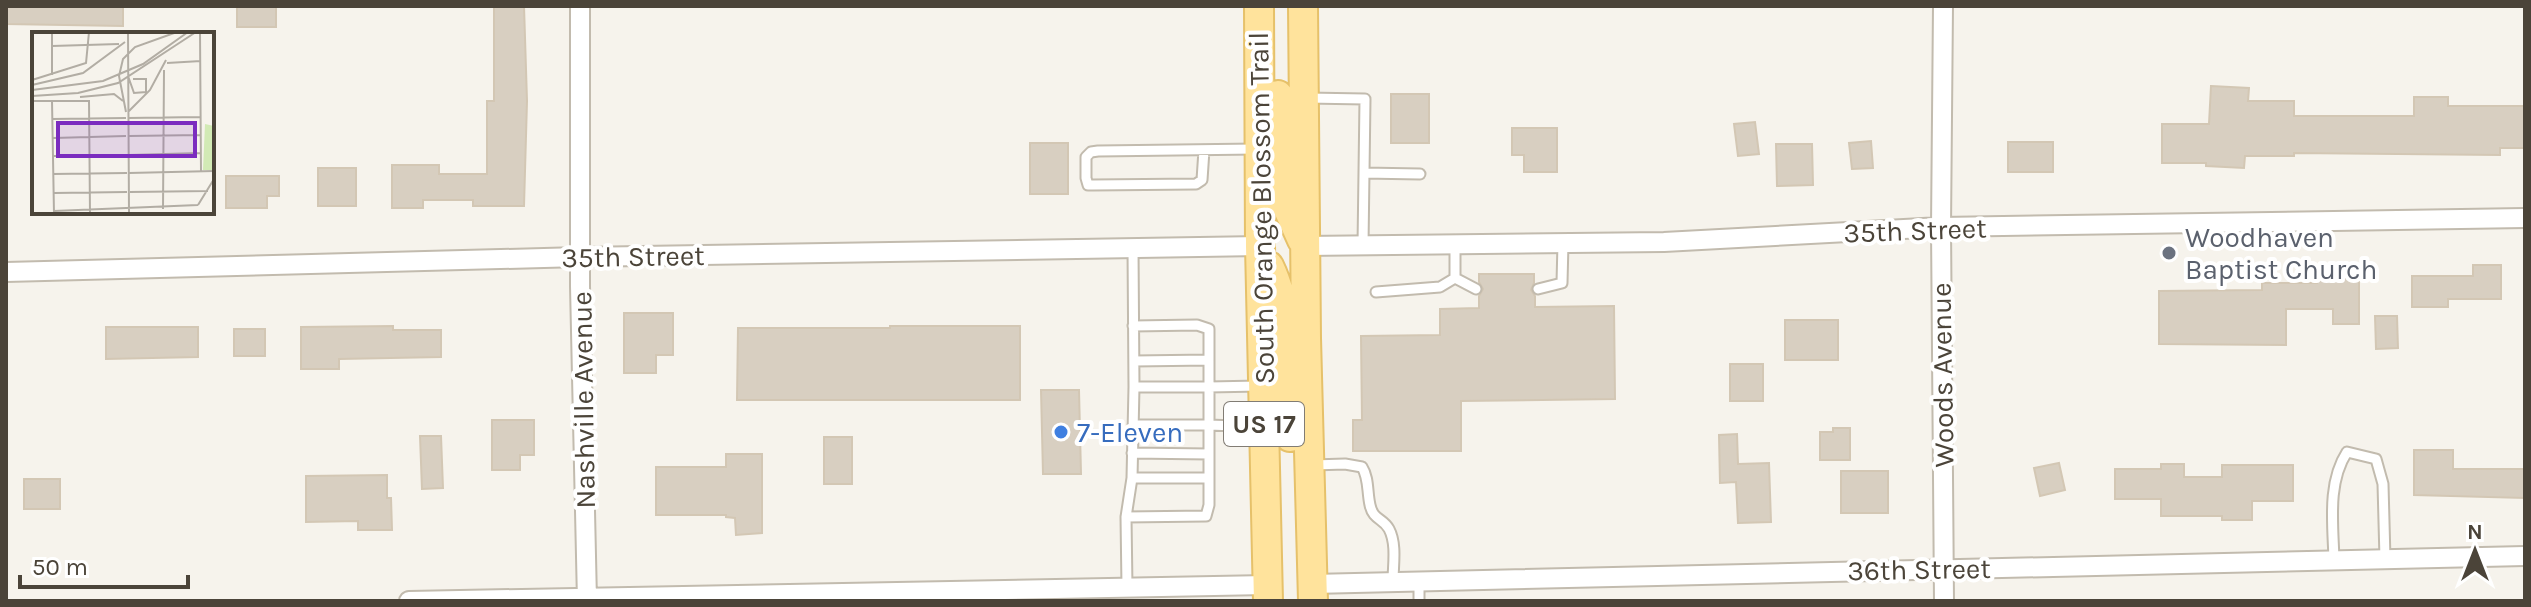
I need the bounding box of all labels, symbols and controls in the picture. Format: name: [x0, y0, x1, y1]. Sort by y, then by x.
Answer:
inset map: [32, 32, 214, 214]
street label: South Orange Blossom Trail: [1242, 32, 1281, 384]
street label: 35th Street: [1843, 212, 1987, 249]
place label: Woodhaven Baptist Church: [2185, 221, 2377, 286]
street label: 35th Street: [561, 239, 705, 274]
marker: Woodhaven Baptist Church: [2160, 244, 2178, 262]
street label: Woods Avenue: [1924, 282, 1961, 468]
street label: Nashville Avenue: [565, 291, 602, 509]
road number: US 17: [1224, 402, 1304, 446]
place label: 7-Eleven: [1077, 416, 1183, 449]
marker: 7-Eleven: [1052, 423, 1070, 441]
north arrow: [2435, 511, 2515, 591]
text: N: [2467, 519, 2483, 545]
scale bar: [20, 539, 188, 589]
street label: 36th Street: [1847, 552, 1991, 587]
text: 50 m: [32, 553, 88, 581]

